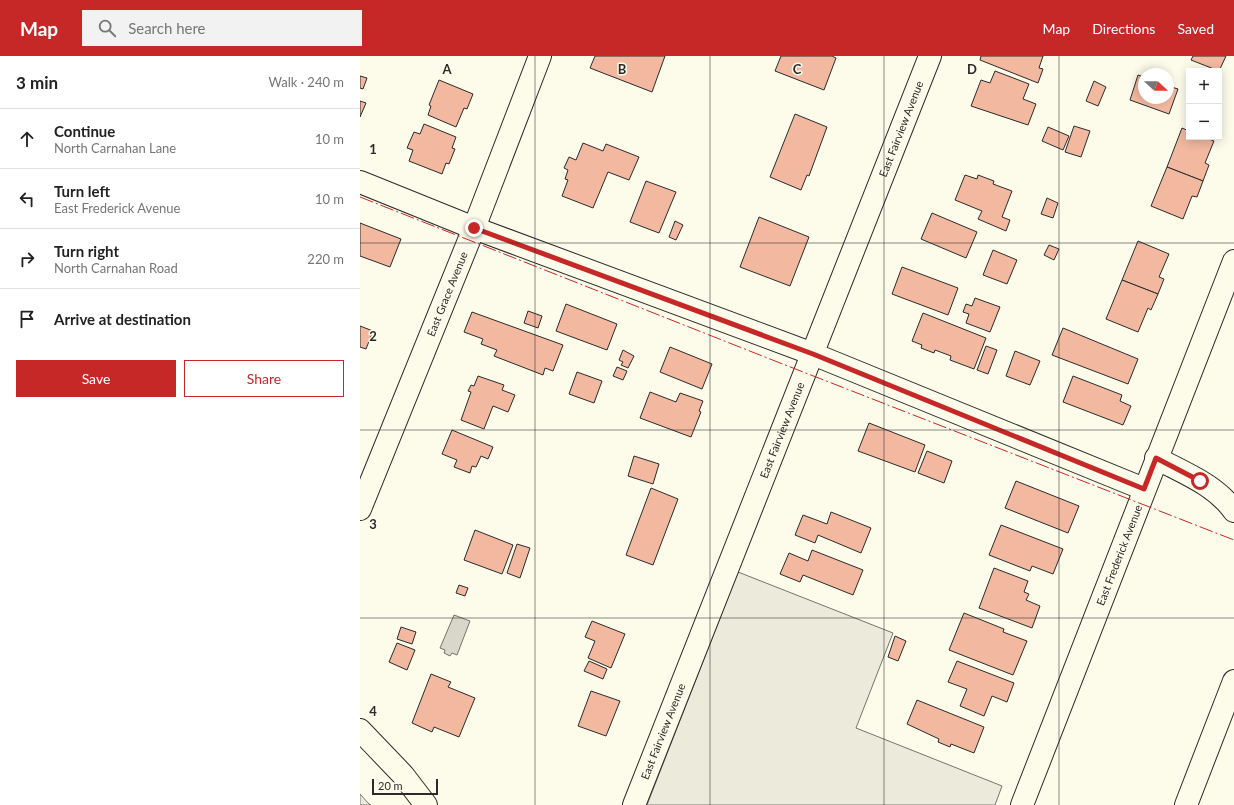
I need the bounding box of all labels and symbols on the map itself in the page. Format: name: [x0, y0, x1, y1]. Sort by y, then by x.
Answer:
text: A: [441, 61, 452, 77]
text: B: [618, 61, 627, 77]
text: C: [793, 61, 802, 77]
text: D: [967, 61, 977, 77]
north arrow: [1138, 68, 1174, 104]
street label: East Fairview Avenue: [876, 79, 926, 179]
text: 1: [369, 141, 377, 157]
route end: [465, 219, 483, 237]
street label: East Grace Avenue: [424, 249, 470, 338]
text: 2: [369, 328, 377, 344]
street label: East Fairview Avenue: [757, 380, 807, 480]
route start: [1191, 472, 1209, 490]
street label: East Frederick Avenue: [1093, 503, 1144, 607]
text: 3: [369, 516, 377, 532]
street label: East Fairview Avenue: [638, 681, 687, 781]
text: 4: [369, 703, 377, 719]
scale bar: [372, 777, 438, 796]

